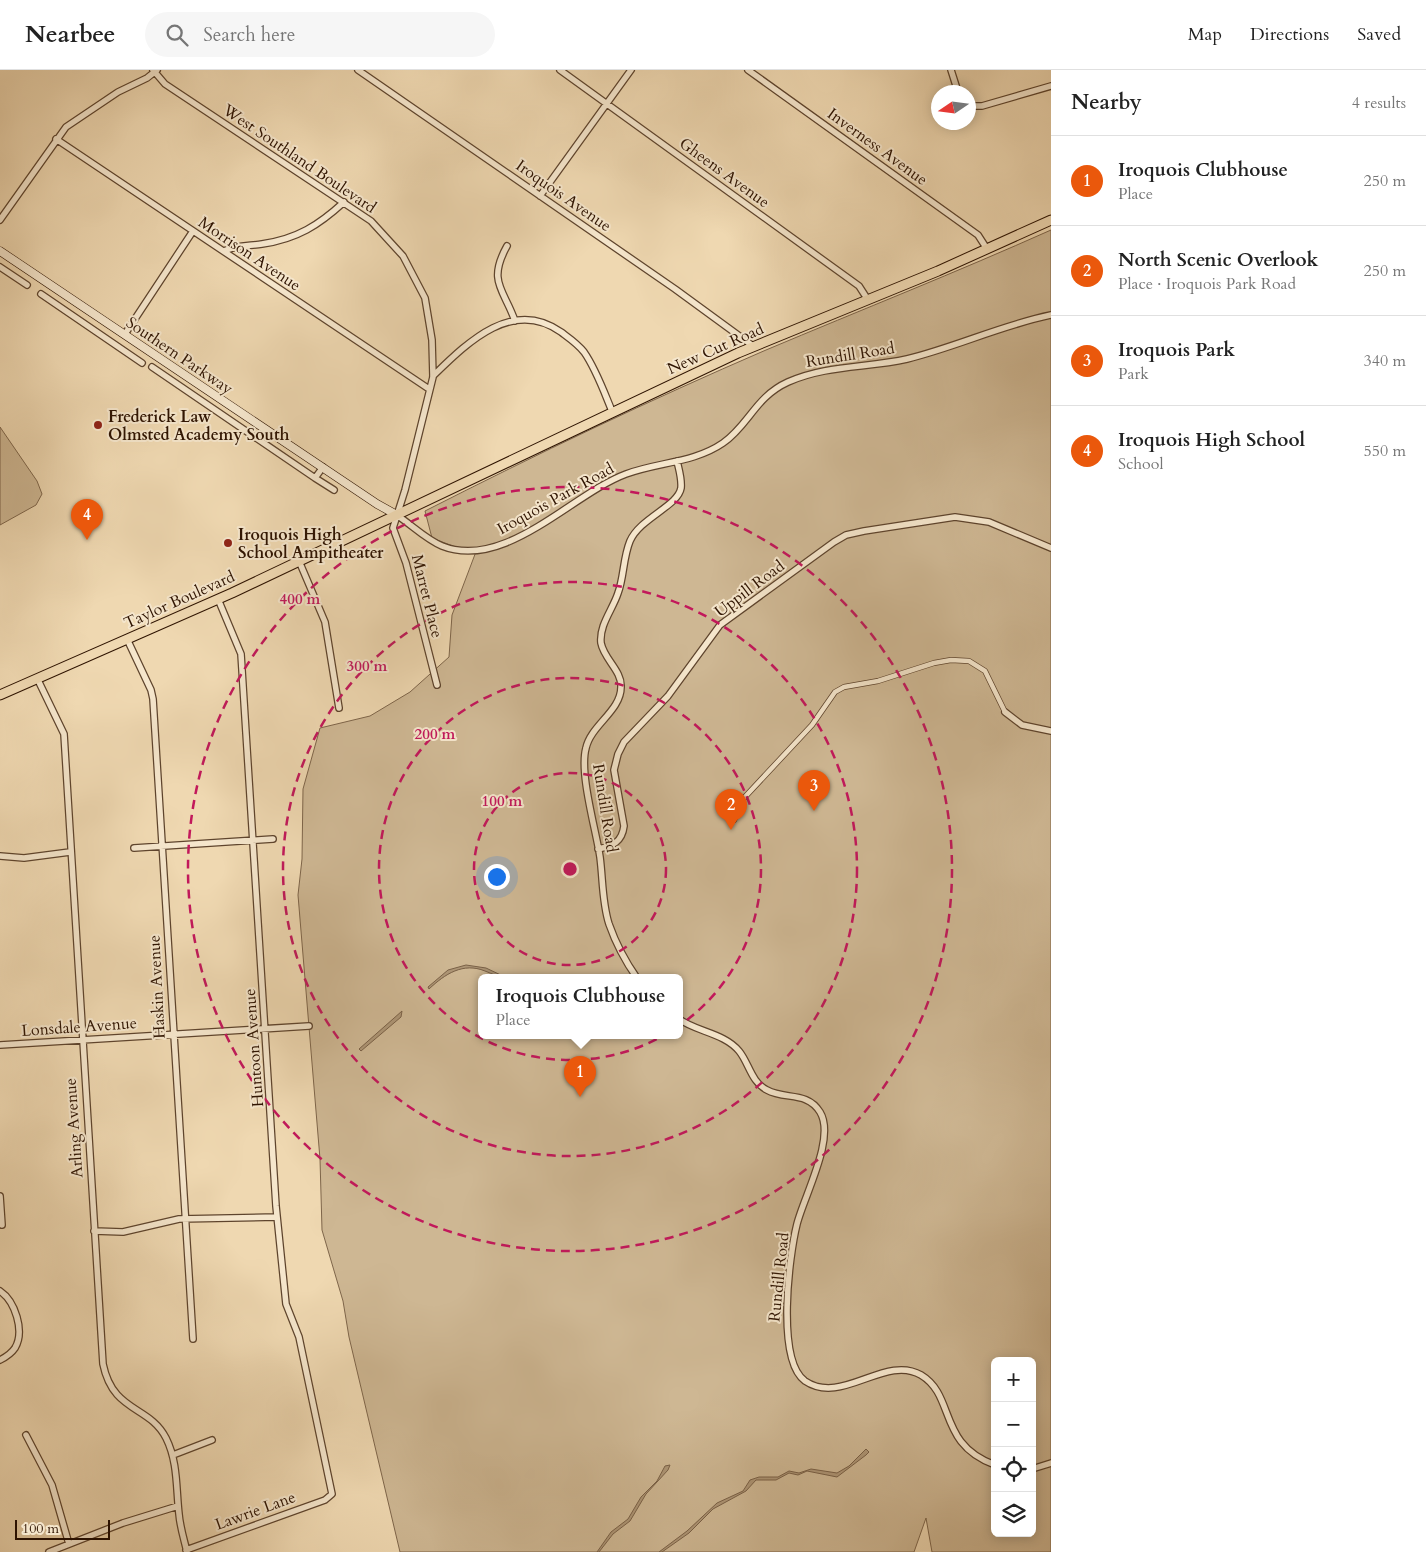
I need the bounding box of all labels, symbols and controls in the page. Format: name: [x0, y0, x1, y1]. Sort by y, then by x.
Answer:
search box: [145, 12, 495, 57]
text: Nearbee: [25, 18, 115, 51]
icon: search: [163, 21, 191, 49]
text: Search here: [203, 22, 295, 48]
text: Map: [1188, 22, 1222, 47]
text: Directions: [1250, 22, 1329, 47]
text: Saved: [1357, 22, 1401, 47]
north arrow: [931, 85, 976, 130]
text: Nearby: [1071, 88, 1142, 117]
text: 4 results: [1352, 92, 1406, 114]
street label: West Southland Boulevard: [218, 99, 381, 219]
street label: Inverness Avenue: [823, 103, 932, 191]
street label: Gheens Avenue: [675, 133, 774, 213]
street label: Iroquois Avenue: [511, 155, 616, 237]
text: Iroquois Clubhouse: [1118, 157, 1288, 183]
text: 1: [1083, 170, 1091, 192]
text: 250 m: [1364, 170, 1406, 192]
text: Place: [1118, 183, 1153, 205]
street label: Morrison Avenue: [194, 211, 305, 296]
text: North Scenic Overlook: [1118, 247, 1318, 273]
text: 2: [1083, 260, 1091, 282]
text: 250 m: [1364, 260, 1406, 282]
text: Place · Iroquois Park Road: [1118, 273, 1296, 295]
street label: Southern Parkway: [122, 312, 238, 400]
street label: New Cut Road: [664, 318, 768, 380]
street label: Rundill Road: [804, 337, 897, 373]
text: Iroquois Park: [1118, 337, 1235, 363]
text: 3: [1083, 350, 1091, 372]
text: 340 m: [1364, 350, 1406, 372]
text: Park: [1118, 363, 1149, 385]
place label: Frederick Law Olmsted Academy South: [108, 406, 290, 446]
marker: Frederick Law Olmsted Academy South: [92, 419, 104, 431]
text: Iroquois High School: [1118, 427, 1305, 453]
text: 4: [1083, 440, 1091, 462]
text: 550 m: [1364, 440, 1406, 462]
text: School: [1118, 453, 1163, 475]
street label: Iroquois Park Road: [493, 457, 618, 540]
pin: 4: [71, 499, 103, 540]
place label: Iroquois High School Ampitheater: [238, 524, 384, 564]
marker: Iroquois High School Ampitheater: [222, 537, 234, 549]
street label: Marret Place: [406, 552, 448, 640]
street label: Uppill Road: [710, 555, 789, 622]
street label: Taylor Boulevard: [121, 565, 239, 634]
text: 400 m: [280, 589, 321, 609]
text: 300 m: [347, 656, 388, 676]
text: 200 m: [415, 724, 456, 744]
street label: Rundill Road: [587, 762, 623, 855]
pin: 3: [798, 770, 830, 811]
pin: 2: [715, 789, 747, 830]
text: 100 m: [482, 791, 523, 811]
centre of rings: [561, 860, 579, 878]
your location: [484, 864, 510, 890]
street label: Haskin Avenue: [143, 934, 171, 1039]
popup: [478, 974, 683, 1039]
text: Iroquois Clubhouse: [496, 983, 666, 1009]
street label: Huntoon Avenue: [239, 988, 269, 1108]
text: Place: [496, 1009, 531, 1031]
street label: Lonsdale Avenue: [21, 1012, 138, 1042]
pin: 1: [564, 1056, 596, 1097]
street label: Arling Avenue: [60, 1077, 88, 1179]
street label: Rundill Road: [763, 1231, 795, 1323]
map controls: [991, 1357, 1036, 1537]
button: +: [991, 1357, 1036, 1402]
button: −: [991, 1402, 1036, 1447]
button: locate: [991, 1447, 1036, 1492]
street label: Lawrie Lane: [212, 1486, 299, 1536]
button: layers: [991, 1492, 1036, 1537]
scale bar: [15, 1517, 110, 1540]
text: 100 m: [22, 1519, 59, 1538]

